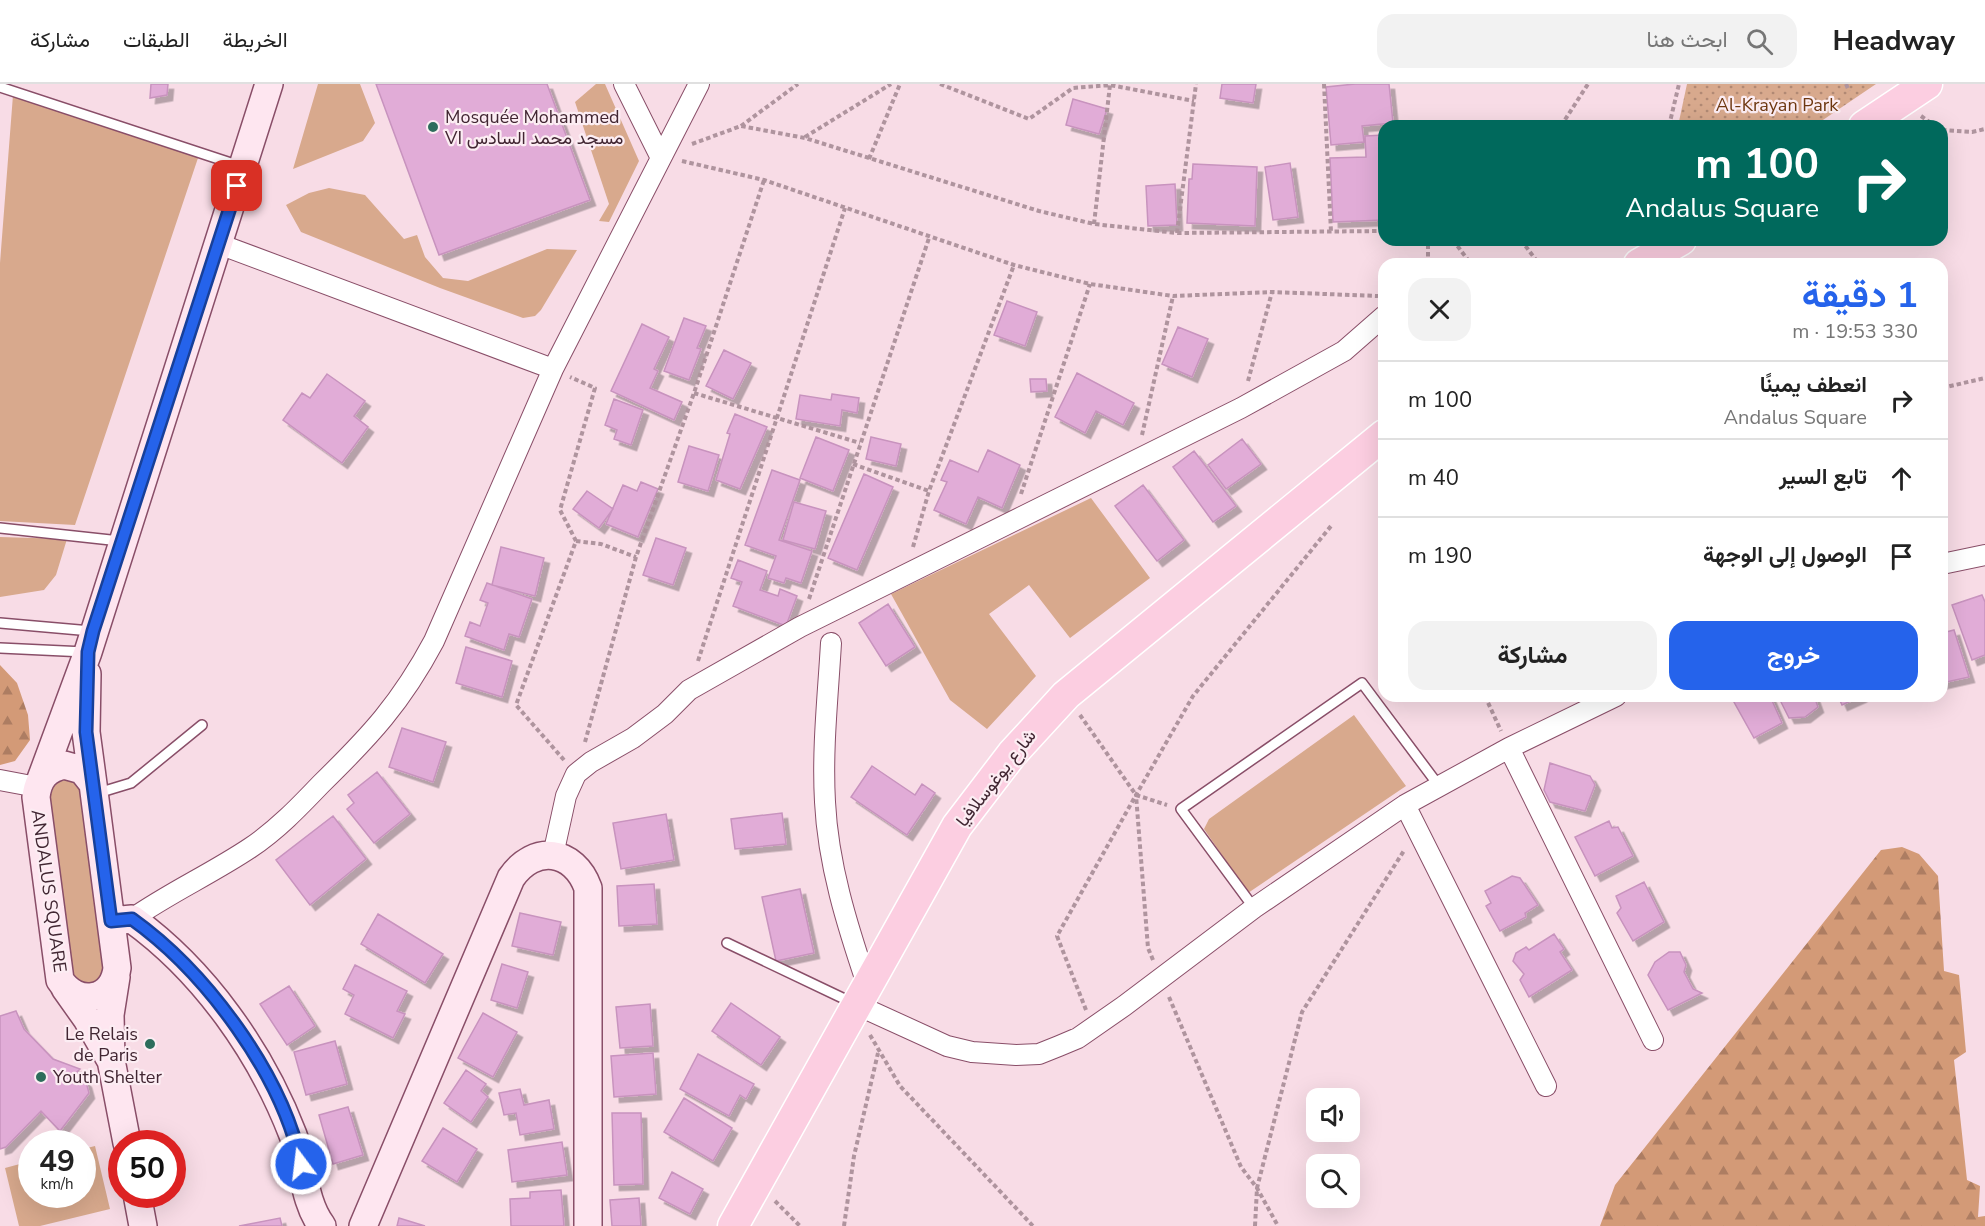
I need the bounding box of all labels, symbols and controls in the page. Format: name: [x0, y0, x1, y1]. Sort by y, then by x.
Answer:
search box: [1377, 14, 1797, 68]
text: Headway: [1833, 22, 1955, 60]
text: ابحث هنا: [1646, 25, 1728, 55]
icon: search: [1743, 25, 1776, 58]
text: مشاركة: [30, 26, 90, 54]
text: الطبقات: [123, 26, 190, 54]
text: الخريطة: [223, 26, 288, 54]
park label: Al-Krayan Park: [1716, 93, 1839, 117]
place label: Mosquée Mohammed VI مسجد محمد السادس: [444, 105, 623, 150]
marker: Mosquée Mohammed VI مسجد محمد السادس: [426, 120, 440, 134]
text: 100 m: [1695, 136, 1819, 193]
icon: right: [1840, 144, 1918, 222]
pin: [211, 160, 262, 211]
icon: arrive: [220, 169, 253, 202]
text: Andalus Square: [1625, 190, 1819, 227]
text: 1 دقيقة: [1802, 271, 1918, 320]
button: close: [1408, 278, 1471, 341]
text: 330 m · 19:53: [1792, 318, 1918, 345]
text: انعطف يمينًا: [1760, 370, 1867, 400]
icon: right: [1885, 384, 1918, 417]
text: 100 m: [1408, 385, 1472, 415]
text: Andalus Square: [1723, 404, 1867, 431]
text: تابع السير: [1779, 462, 1867, 492]
icon: ahead: [1885, 462, 1918, 495]
text: 40 m: [1408, 463, 1459, 493]
text: الوصول إلى الوجهة: [1703, 540, 1867, 570]
icon: arrive: [1885, 540, 1918, 573]
text: 190 m: [1408, 541, 1472, 571]
button: مشاركة: [1408, 621, 1657, 690]
button: خروج: [1669, 621, 1918, 690]
street label: شارع يوغوسلافيا: [950, 724, 1042, 832]
street label: ANDALUS SQUARE: [26, 808, 72, 974]
place label: Le Relais de Paris: [65, 1022, 138, 1067]
marker: Le Relais de Paris: [143, 1037, 157, 1051]
place label: Youth Shelter: [52, 1065, 162, 1089]
marker: Youth Shelter: [34, 1070, 48, 1084]
map controls: [1306, 1088, 1360, 1208]
button: sound: [1306, 1088, 1360, 1142]
speed limit sign: 50: [108, 1130, 186, 1208]
position arrow: [269, 1132, 333, 1196]
text: 49: [39, 1141, 75, 1182]
button: search: [1306, 1154, 1360, 1208]
text: km/h: [40, 1174, 74, 1194]

